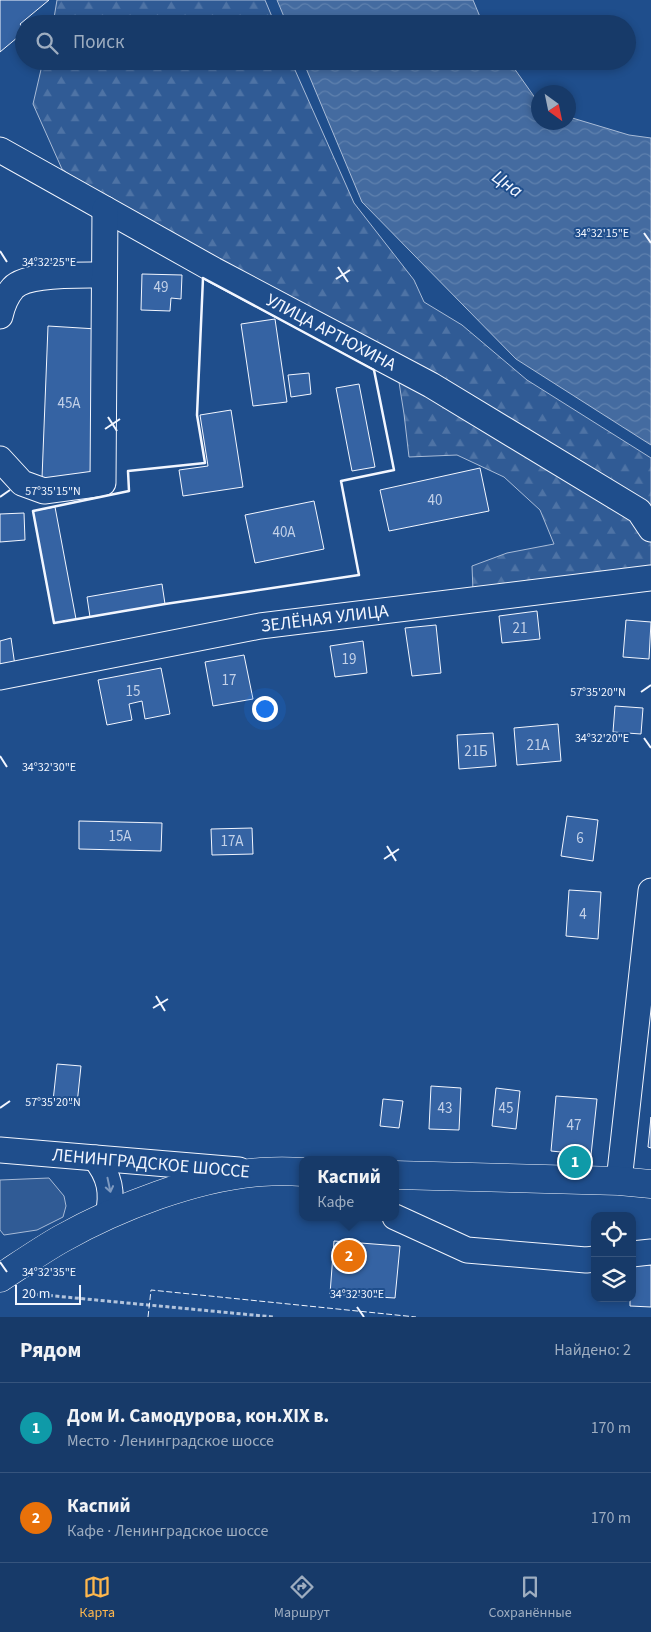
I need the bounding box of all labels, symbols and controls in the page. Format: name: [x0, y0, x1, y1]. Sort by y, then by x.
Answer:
search box: [15, 15, 636, 70]
icon: search: [33, 29, 61, 57]
text: Поиск: [73, 29, 124, 56]
north arrow: [531, 85, 576, 130]
water label: Цна: [486, 164, 528, 205]
text: 34°32'15"E: [575, 225, 629, 242]
text: 34°32'25"E: [22, 254, 76, 271]
house number: 49: [154, 277, 168, 298]
street label: УЛИЦА АРТЮХИНА: [261, 288, 401, 377]
house number: 45А: [57, 393, 81, 414]
text: 57°35'15"N: [25, 483, 81, 500]
house number: 40: [428, 490, 442, 511]
house number: 40А: [272, 522, 296, 543]
street label: ЗЕЛЁНАЯ УЛИЦА: [259, 598, 390, 639]
house number: 21: [513, 618, 527, 639]
house number: 19: [342, 649, 356, 670]
house number: 17: [222, 670, 236, 691]
house number: 15: [126, 681, 140, 702]
text: 57°35'20"N: [570, 684, 626, 701]
your location: [252, 696, 278, 722]
text: 34°32'20"E: [575, 730, 629, 747]
house number: 21А: [526, 735, 550, 756]
house number: 21Б: [464, 741, 488, 762]
text: 34°32'30"E: [22, 759, 76, 776]
house number: 15А: [108, 826, 132, 847]
house number: 6: [576, 828, 584, 849]
house number: 17А: [220, 831, 244, 852]
house number: 4: [579, 904, 587, 925]
text: 57°35'20"N: [25, 1094, 81, 1111]
house number: 43: [438, 1098, 452, 1119]
house number: 45: [499, 1098, 513, 1119]
house number: 47: [567, 1115, 581, 1136]
street label: ЛЕНИНГРАДСКОЕ ШОССЕ: [51, 1142, 251, 1185]
pin: 1: [559, 1143, 591, 1181]
popup: [299, 1156, 399, 1221]
text: Каспий: [317, 1164, 381, 1191]
one-way arrow: [105, 1176, 114, 1192]
text: Кафе: [317, 1191, 354, 1213]
map controls: [591, 1212, 636, 1302]
button: locate: [591, 1212, 636, 1257]
pin: 2: [333, 1237, 365, 1275]
button: layers: [591, 1257, 636, 1302]
text: 34°32'35"E: [22, 1264, 76, 1281]
scale bar: [15, 1282, 81, 1305]
text: 20 m: [22, 1284, 50, 1304]
text: 34°32'30"E: [330, 1286, 384, 1303]
text: Рядом: [20, 1335, 81, 1365]
text: Найдено: 2: [554, 1339, 631, 1361]
text: Дом И. Самодурова, кон.XIX в.: [67, 1403, 329, 1430]
text: 1: [32, 1417, 40, 1439]
text: 170 m: [591, 1417, 631, 1439]
text: Место · Ленинградское шоссе: [67, 1430, 274, 1452]
text: Каспий: [67, 1493, 131, 1520]
text: 2: [32, 1507, 40, 1529]
text: 170 m: [591, 1507, 631, 1529]
text: Кафе · Ленинградское шоссе: [67, 1520, 269, 1542]
tab: Карта: [79, 1573, 115, 1623]
tab: Маршрут: [274, 1573, 330, 1623]
tab: Сохранённые: [489, 1573, 572, 1623]

